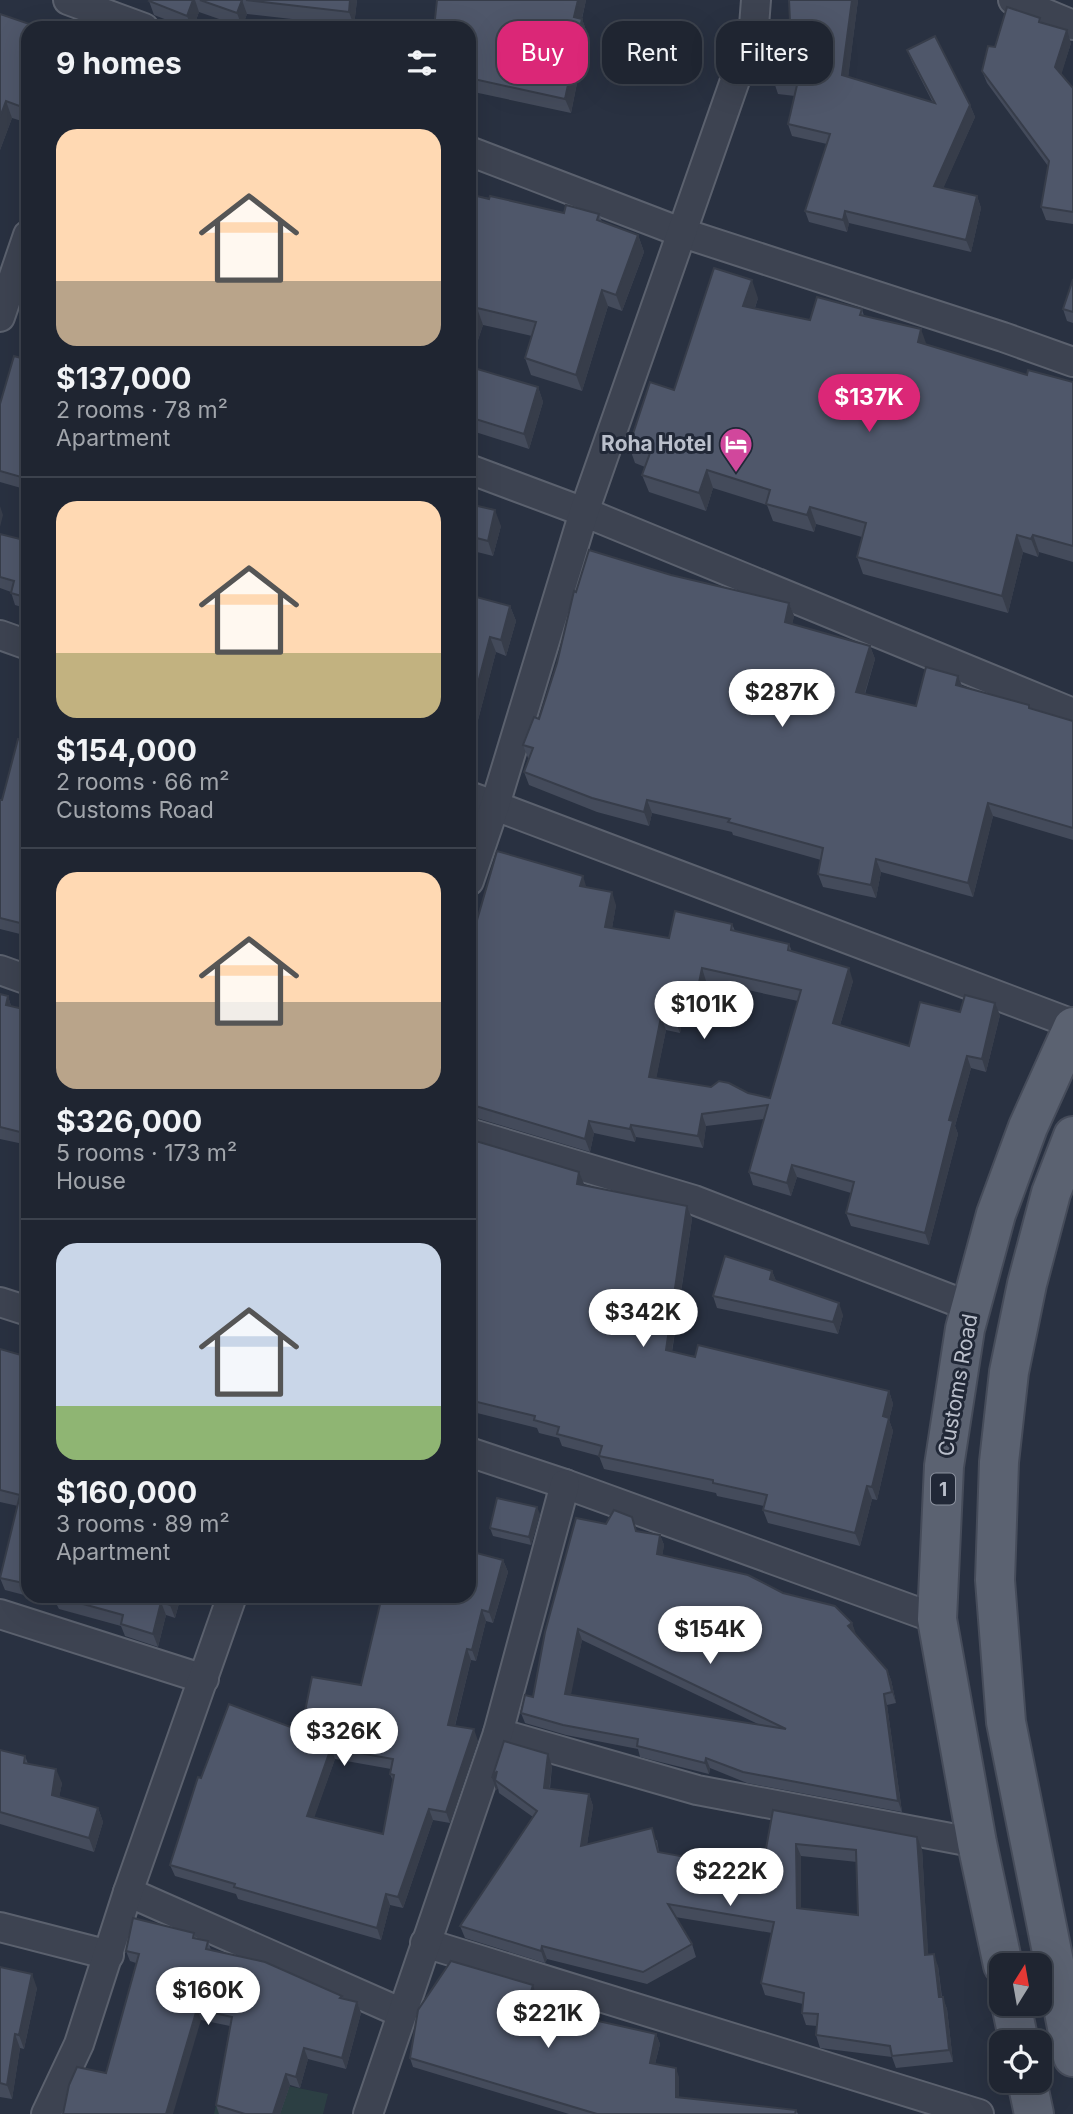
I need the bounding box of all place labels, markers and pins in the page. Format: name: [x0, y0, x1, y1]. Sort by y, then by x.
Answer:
pin: $137K: [820, 374, 918, 434]
hotel icon: Roha Hotel: [717, 425, 755, 474]
place label: Roha Hotel: [601, 431, 712, 456]
pin: $287K: [733, 670, 831, 729]
pin: $101K: [655, 982, 753, 1041]
pin: $342K: [594, 1290, 692, 1349]
pin: $154K: [661, 1606, 759, 1666]
pin: $326K: [295, 1708, 393, 1768]
pin: $222K: [681, 1848, 779, 1908]
pin: $160K: [159, 1968, 257, 2027]
pin: $221K: [499, 1990, 597, 2050]

